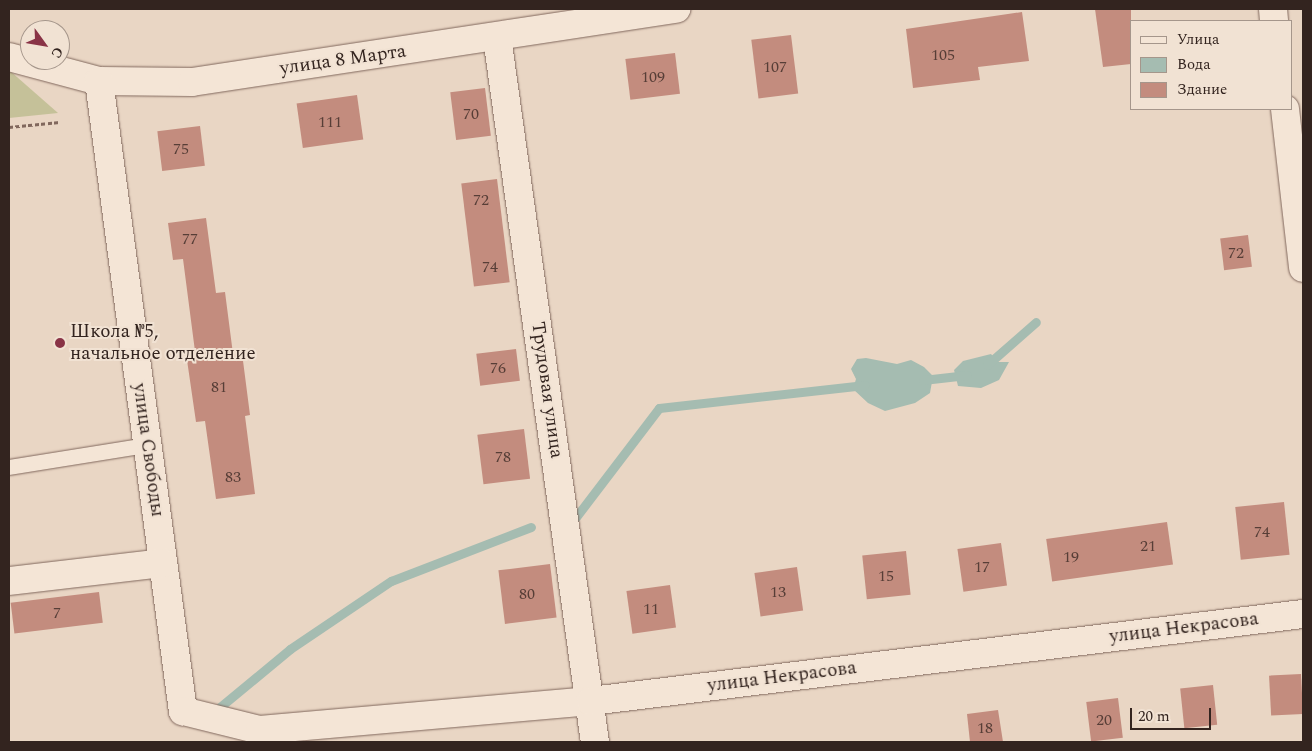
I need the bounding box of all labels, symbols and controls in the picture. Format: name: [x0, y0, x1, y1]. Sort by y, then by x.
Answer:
north arrow: [20, 20, 70, 70]
legend: [1130, 20, 1292, 110]
text: Улица: [1177, 28, 1219, 51]
street label: улица 8 Марта: [278, 40, 408, 80]
text: С: [46, 43, 69, 62]
house number: 105: [931, 45, 955, 65]
text: Вода: [1177, 53, 1211, 76]
house number: 107: [763, 57, 787, 77]
house number: 109: [641, 67, 665, 87]
text: Здание: [1177, 78, 1227, 101]
house number: 70: [463, 104, 479, 124]
house number: 111: [318, 112, 342, 132]
house number: 75: [173, 139, 189, 159]
house number: 72: [473, 190, 489, 210]
house number: 77: [182, 229, 198, 249]
house number: 72: [1228, 243, 1244, 263]
house number: 74: [482, 257, 498, 277]
street label: Трудовая улица: [526, 320, 568, 460]
place label: Школа №5, начальное отделение: [70, 321, 256, 365]
marker: Школа №5, начальное отделение: [54, 337, 66, 349]
house number: 76: [490, 358, 506, 378]
house number: 81: [211, 377, 227, 397]
street label: улица Свободы: [127, 382, 169, 518]
house number: 78: [495, 447, 511, 467]
house number: 83: [225, 467, 241, 487]
house number: 74: [1254, 522, 1270, 542]
house number: 21: [1140, 536, 1156, 556]
house number: 19: [1063, 547, 1079, 567]
house number: 17: [974, 557, 990, 577]
house number: 15: [878, 566, 894, 586]
house number: 13: [770, 582, 786, 602]
house number: 80: [519, 584, 535, 604]
house number: 11: [643, 599, 659, 619]
house number: 7: [53, 603, 61, 623]
street label: улица Некрасова: [1108, 608, 1260, 648]
street label: улица Некрасова: [706, 657, 858, 697]
scale bar: [1132, 698, 1213, 730]
text: 20 m: [1138, 705, 1170, 728]
house number: 20: [1096, 710, 1112, 730]
house number: 18: [977, 718, 993, 738]

